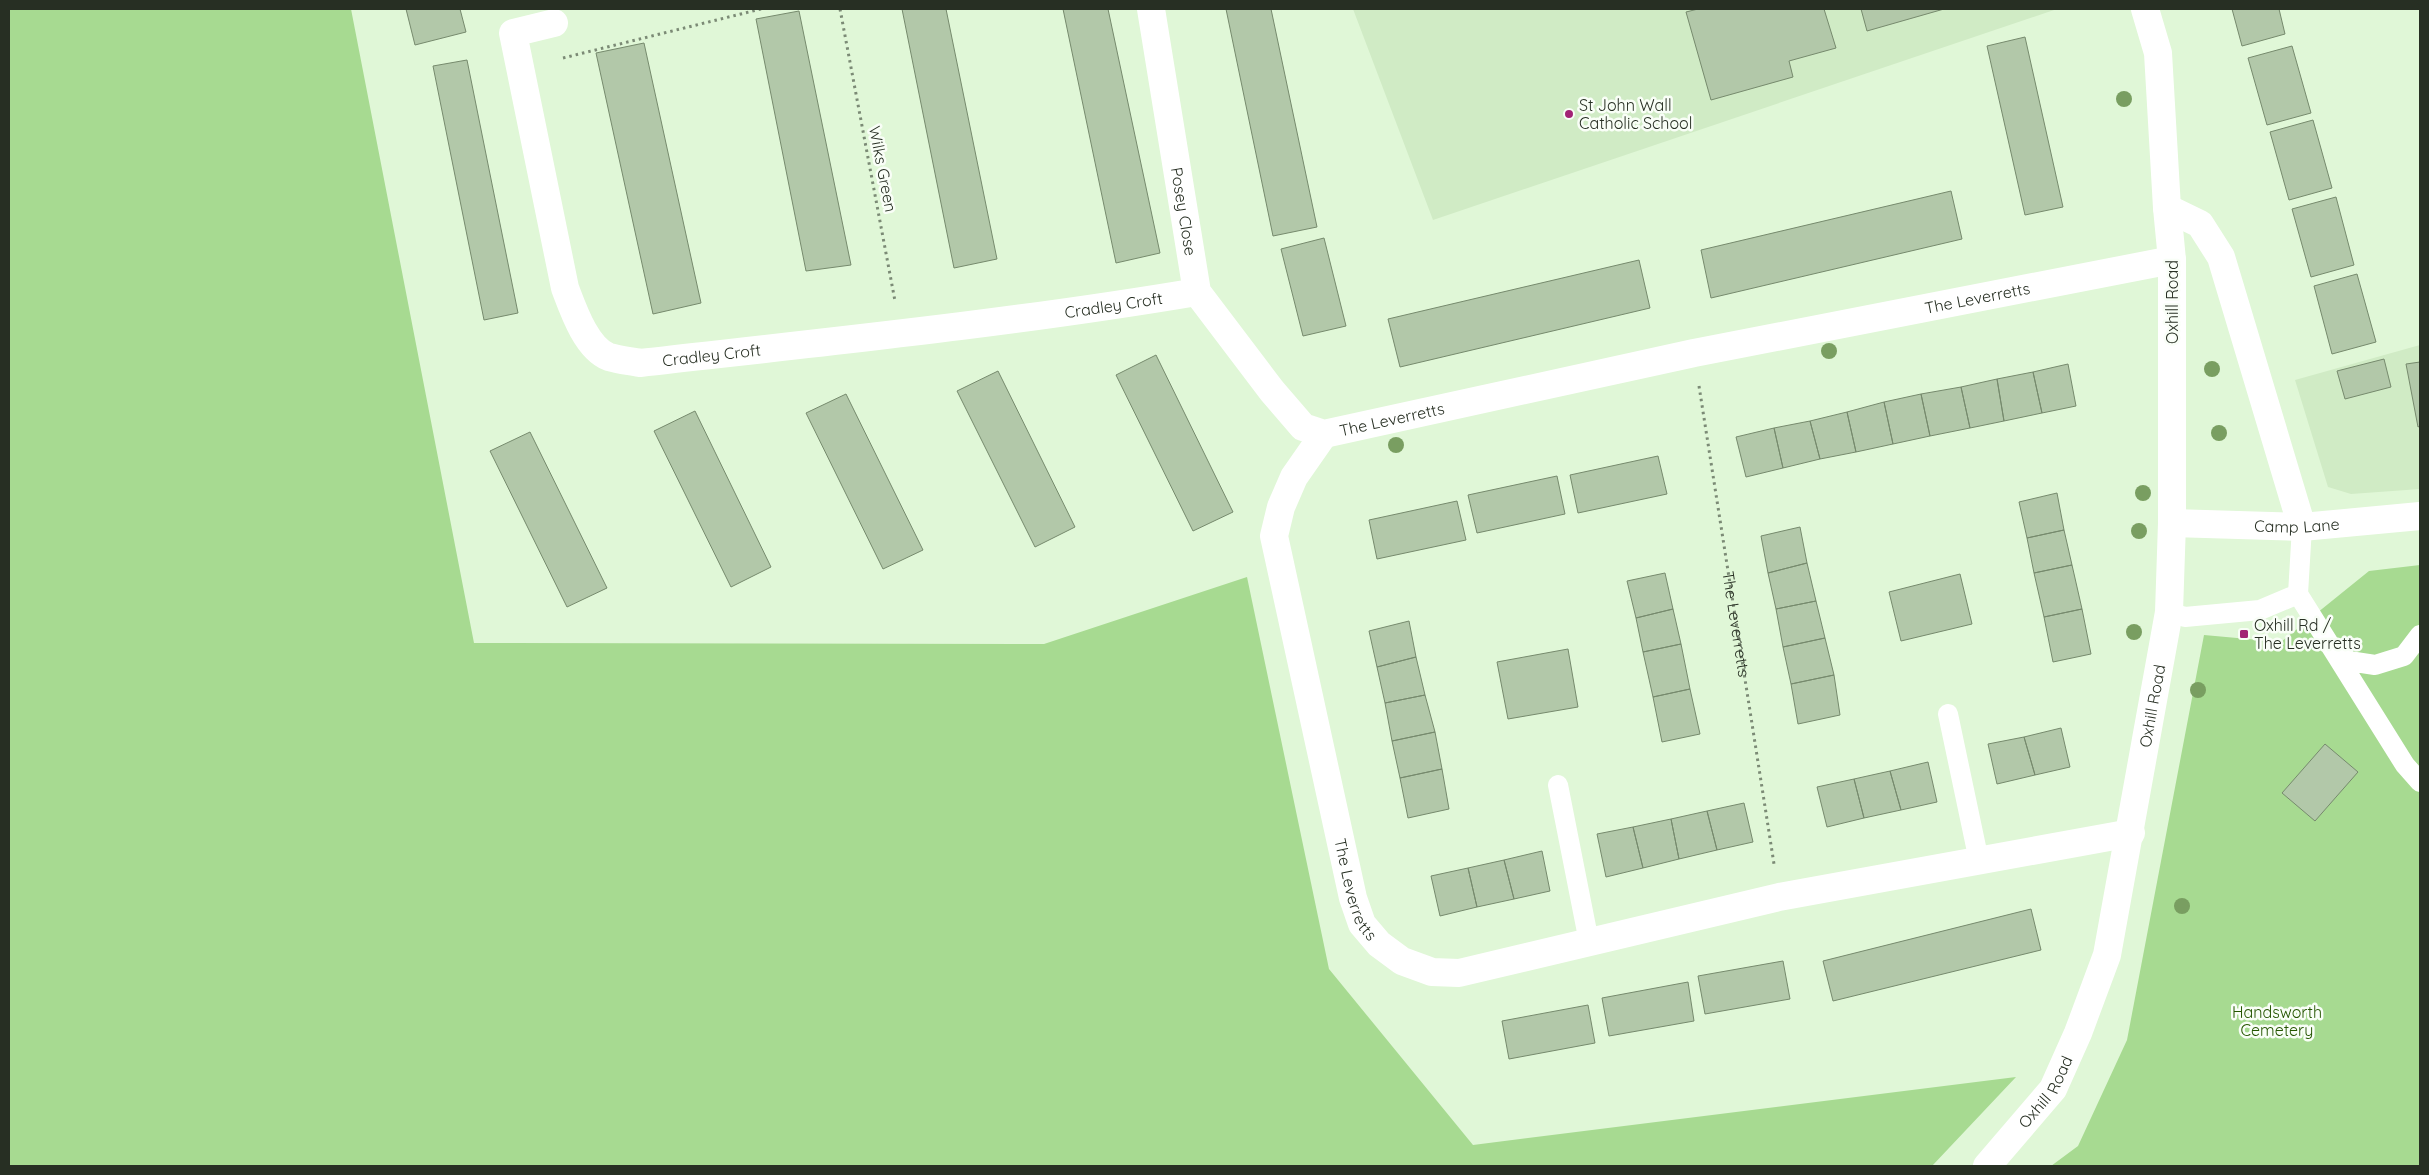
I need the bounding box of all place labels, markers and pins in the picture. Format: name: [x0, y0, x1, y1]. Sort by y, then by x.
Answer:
place label: St John Wall Catholic School: [1579, 95, 1692, 133]
marker: St John Wall Catholic School: [1563, 108, 1575, 120]
place label: Oxhill Rd / The Leverretts: [2254, 615, 2361, 653]
marker: Oxhill Rd / The Leverretts: [2238, 628, 2250, 640]

